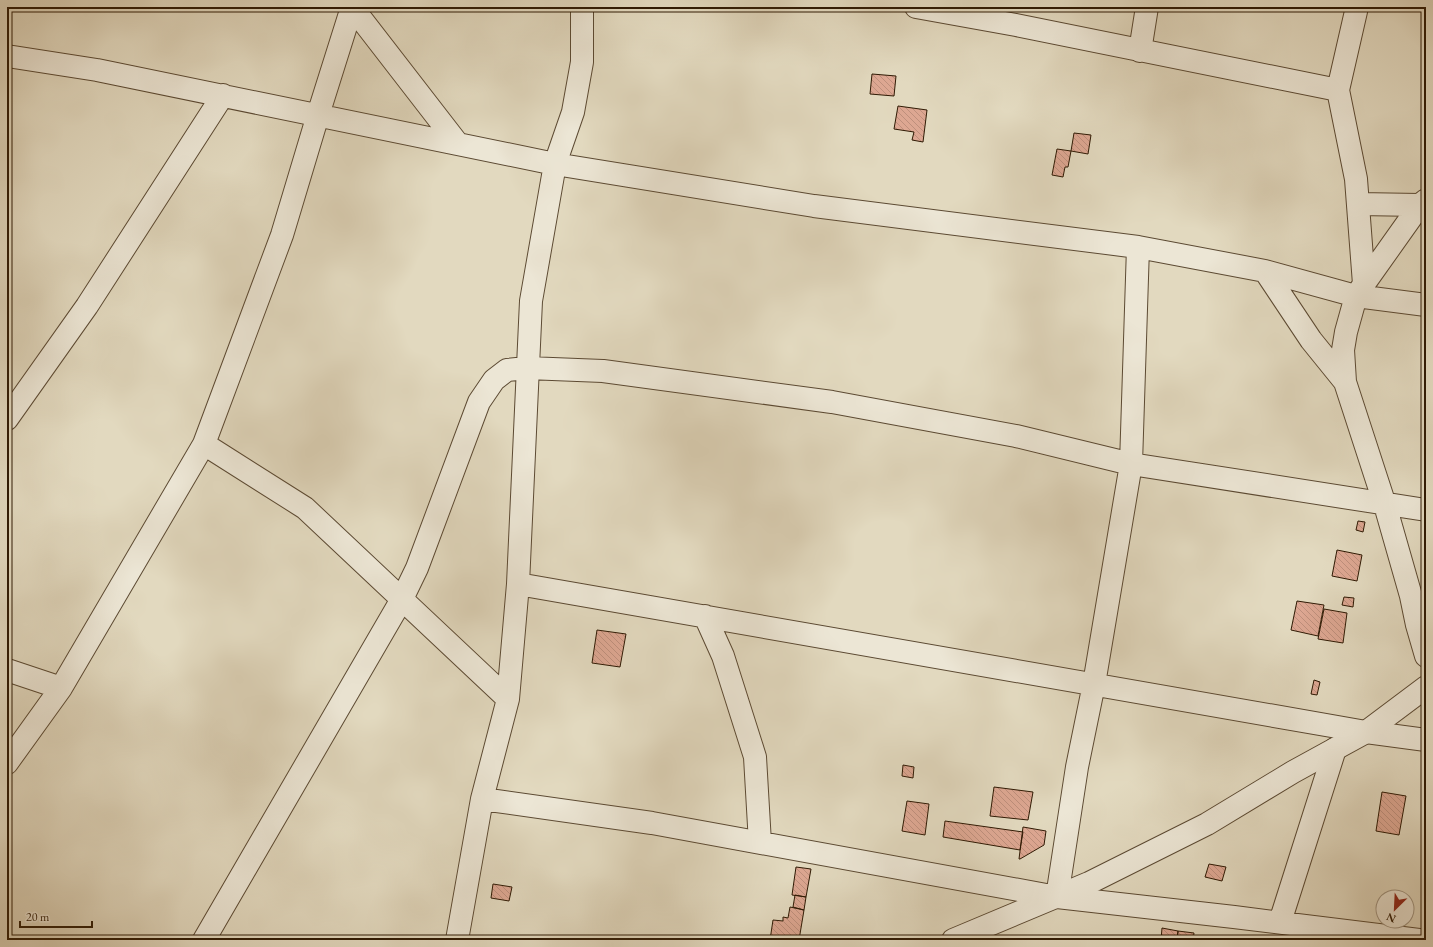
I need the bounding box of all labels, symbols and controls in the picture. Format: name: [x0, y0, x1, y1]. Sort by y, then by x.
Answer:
north arrow: [1375, 889, 1415, 929]
scale bar: [20, 903, 92, 929]
text: 20 m: [26, 909, 50, 925]
text: N: [1384, 910, 1398, 926]

